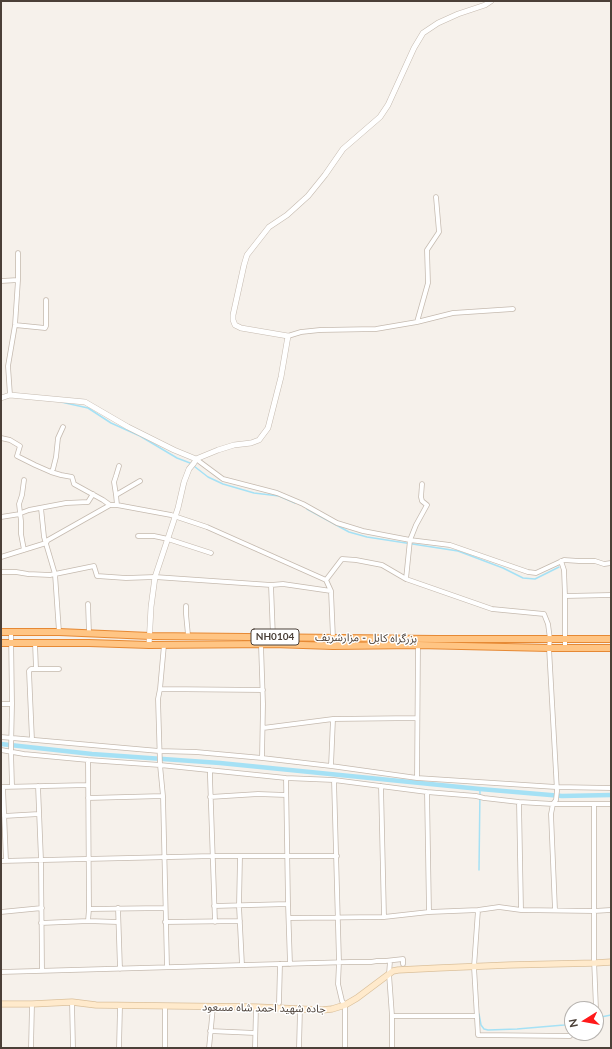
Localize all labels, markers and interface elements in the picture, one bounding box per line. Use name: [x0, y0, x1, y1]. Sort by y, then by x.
road number: NH0104: [251, 629, 299, 645]
street label: بزرگراه کابل - مزارشریف: [315, 631, 417, 645]
street label: جاده شهيد احمد شاه مسعود: [202, 1000, 326, 1016]
north arrow: [564, 1001, 604, 1041]
text: N: [566, 1018, 580, 1029]

